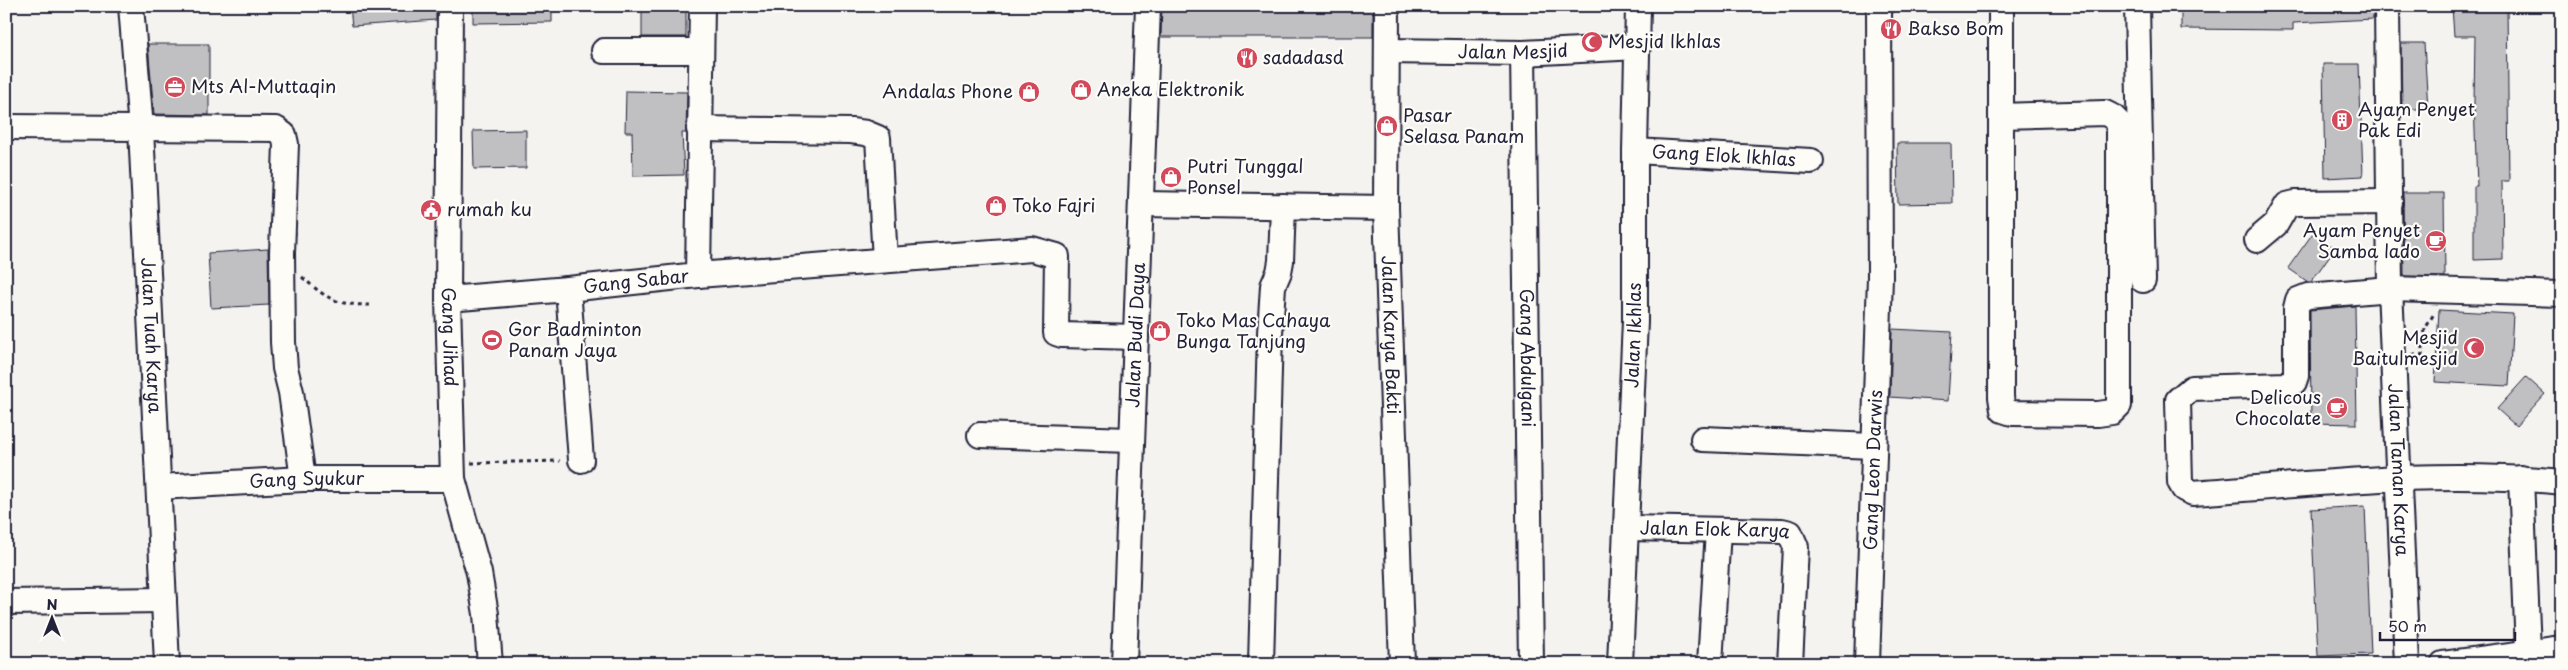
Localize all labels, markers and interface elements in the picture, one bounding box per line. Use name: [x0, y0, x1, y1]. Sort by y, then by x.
place label: Bakso Bom: [1907, 14, 2004, 41]
restaurant icon: Bakso Bom: [1879, 17, 1903, 41]
place label: Mesjid Ikhlas: [1608, 27, 1721, 54]
mosque icon: Mesjid Ikhlas: [1580, 30, 1604, 54]
street label: Jalan Mesjid: [1458, 36, 1569, 65]
place label: sadadasd: [1263, 43, 1344, 70]
restaurant icon: sadadasd: [1235, 46, 1259, 70]
place label: Mts Al-Muttaqin: [191, 72, 336, 99]
office icon: Mts Al-Muttaqin: [163, 75, 187, 99]
place label: Aneka Elektronik: [1097, 75, 1244, 102]
place label: Andalas Phone: [882, 77, 1013, 104]
shop icon: Aneka Elektronik: [1069, 78, 1093, 102]
shop icon: Andalas Phone: [1017, 80, 1041, 104]
place label: Ayam Penyet Pak Edi: [2358, 95, 2475, 143]
place label: Pasar Selasa Panam: [1403, 101, 1524, 149]
building icon: Ayam Penyet Pak Edi: [2330, 108, 2354, 132]
shop icon: Pasar Selasa Panam: [1375, 114, 1399, 138]
street label: Gang Elok Ikhlas: [1651, 137, 1797, 172]
place label: Putri Tunggal Ponsel: [1187, 152, 1303, 200]
shop icon: Putri Tunggal Ponsel: [1159, 165, 1183, 189]
place label: Toko Fajri: [1012, 191, 1095, 218]
shop icon: Toko Fajri: [984, 194, 1008, 218]
place label: rumah ku: [447, 195, 532, 222]
public building icon: rumah ku: [419, 198, 443, 222]
place label: Ayam Penyet Samba lado: [2303, 216, 2420, 264]
cafe icon: Ayam Penyet Samba lado: [2424, 229, 2448, 253]
street label: Jalan Karya Bakti: [1376, 255, 1408, 415]
street label: Jalan Tuah Karya: [135, 257, 170, 414]
street label: Gang Sabar: [582, 261, 691, 299]
street label: Jalan Budi Daya: [1118, 261, 1151, 408]
street label: Jalan Ikhlas: [1617, 283, 1647, 388]
street label: Gang Jihad: [436, 287, 465, 387]
street label: Gang Abdulgani: [1514, 288, 1543, 427]
place label: Toko Mas Cahaya Bunga Tanjung: [1176, 306, 1331, 354]
place label: Gor Badminton Panam Jaya: [508, 315, 642, 363]
shop icon: Toko Mas Cahaya Bunga Tanjung: [1148, 319, 1172, 343]
place label: Mesjid Baitulmesjid: [2352, 323, 2458, 371]
sports icon: Gor Badminton Panam Jaya: [480, 328, 504, 352]
mosque icon: Mesjid Baitulmesjid: [2462, 336, 2486, 360]
place label: Delicous Chocolate: [2235, 383, 2321, 431]
street label: Jalan Taman Karya: [2382, 383, 2417, 557]
street label: Gang Leon Darwis: [1856, 389, 1888, 551]
cafe icon: Delicous Chocolate: [2325, 396, 2349, 420]
street label: Gang Syukur: [249, 464, 365, 494]
street label: Jalan Elok Karya: [1640, 513, 1794, 545]
north arrow: [28, 592, 78, 642]
text: N: [46, 594, 58, 615]
scale bar: [2380, 610, 2516, 642]
text: 50 m: [2388, 614, 2427, 637]

